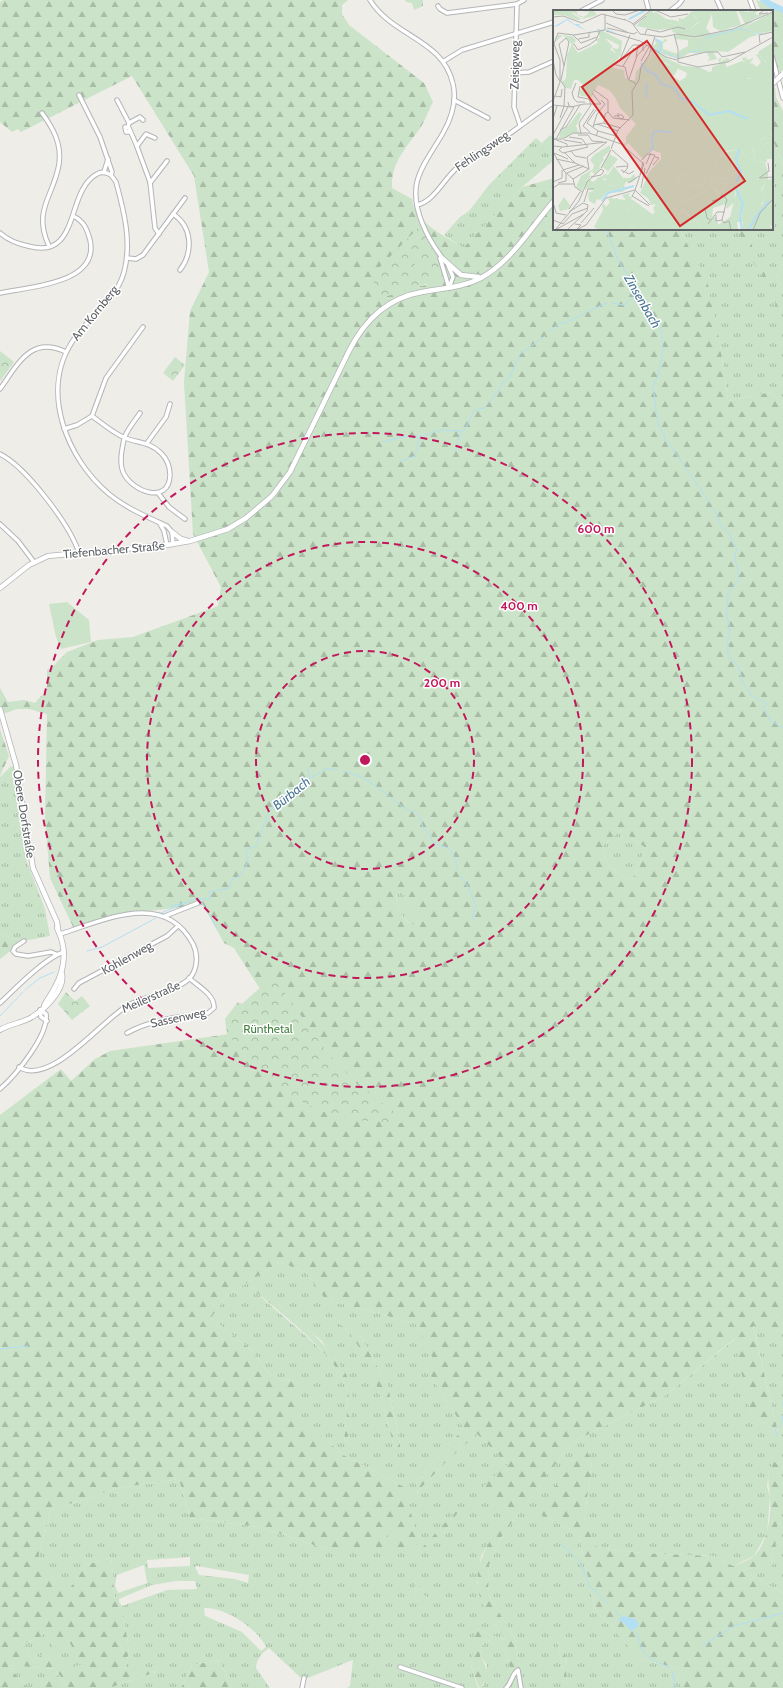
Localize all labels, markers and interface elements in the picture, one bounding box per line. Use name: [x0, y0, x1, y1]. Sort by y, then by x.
inset map: [553, 10, 773, 230]
street label: Zeisigweg: [507, 39, 522, 90]
street label: Fehlingsweg: [452, 126, 513, 174]
water label: Zinsenbach: [621, 270, 665, 331]
street label: Am Kornberg: [68, 281, 122, 343]
text: 600 m: [578, 521, 614, 536]
street label: Tiefenbacher Straße: [62, 538, 165, 561]
text: 400 m: [500, 598, 538, 613]
text: 200 m: [424, 675, 460, 690]
centre of rings: [358, 753, 372, 767]
street label: Obere Dorfstraße: [10, 769, 39, 859]
water label: Bürbach: [269, 773, 313, 813]
street label: Kohlenweg: [99, 937, 156, 978]
street label: Meilerstraße: [119, 977, 182, 1016]
street label: Sassenweg: [149, 1004, 208, 1031]
park label: Rünthetal: [243, 1021, 293, 1036]

